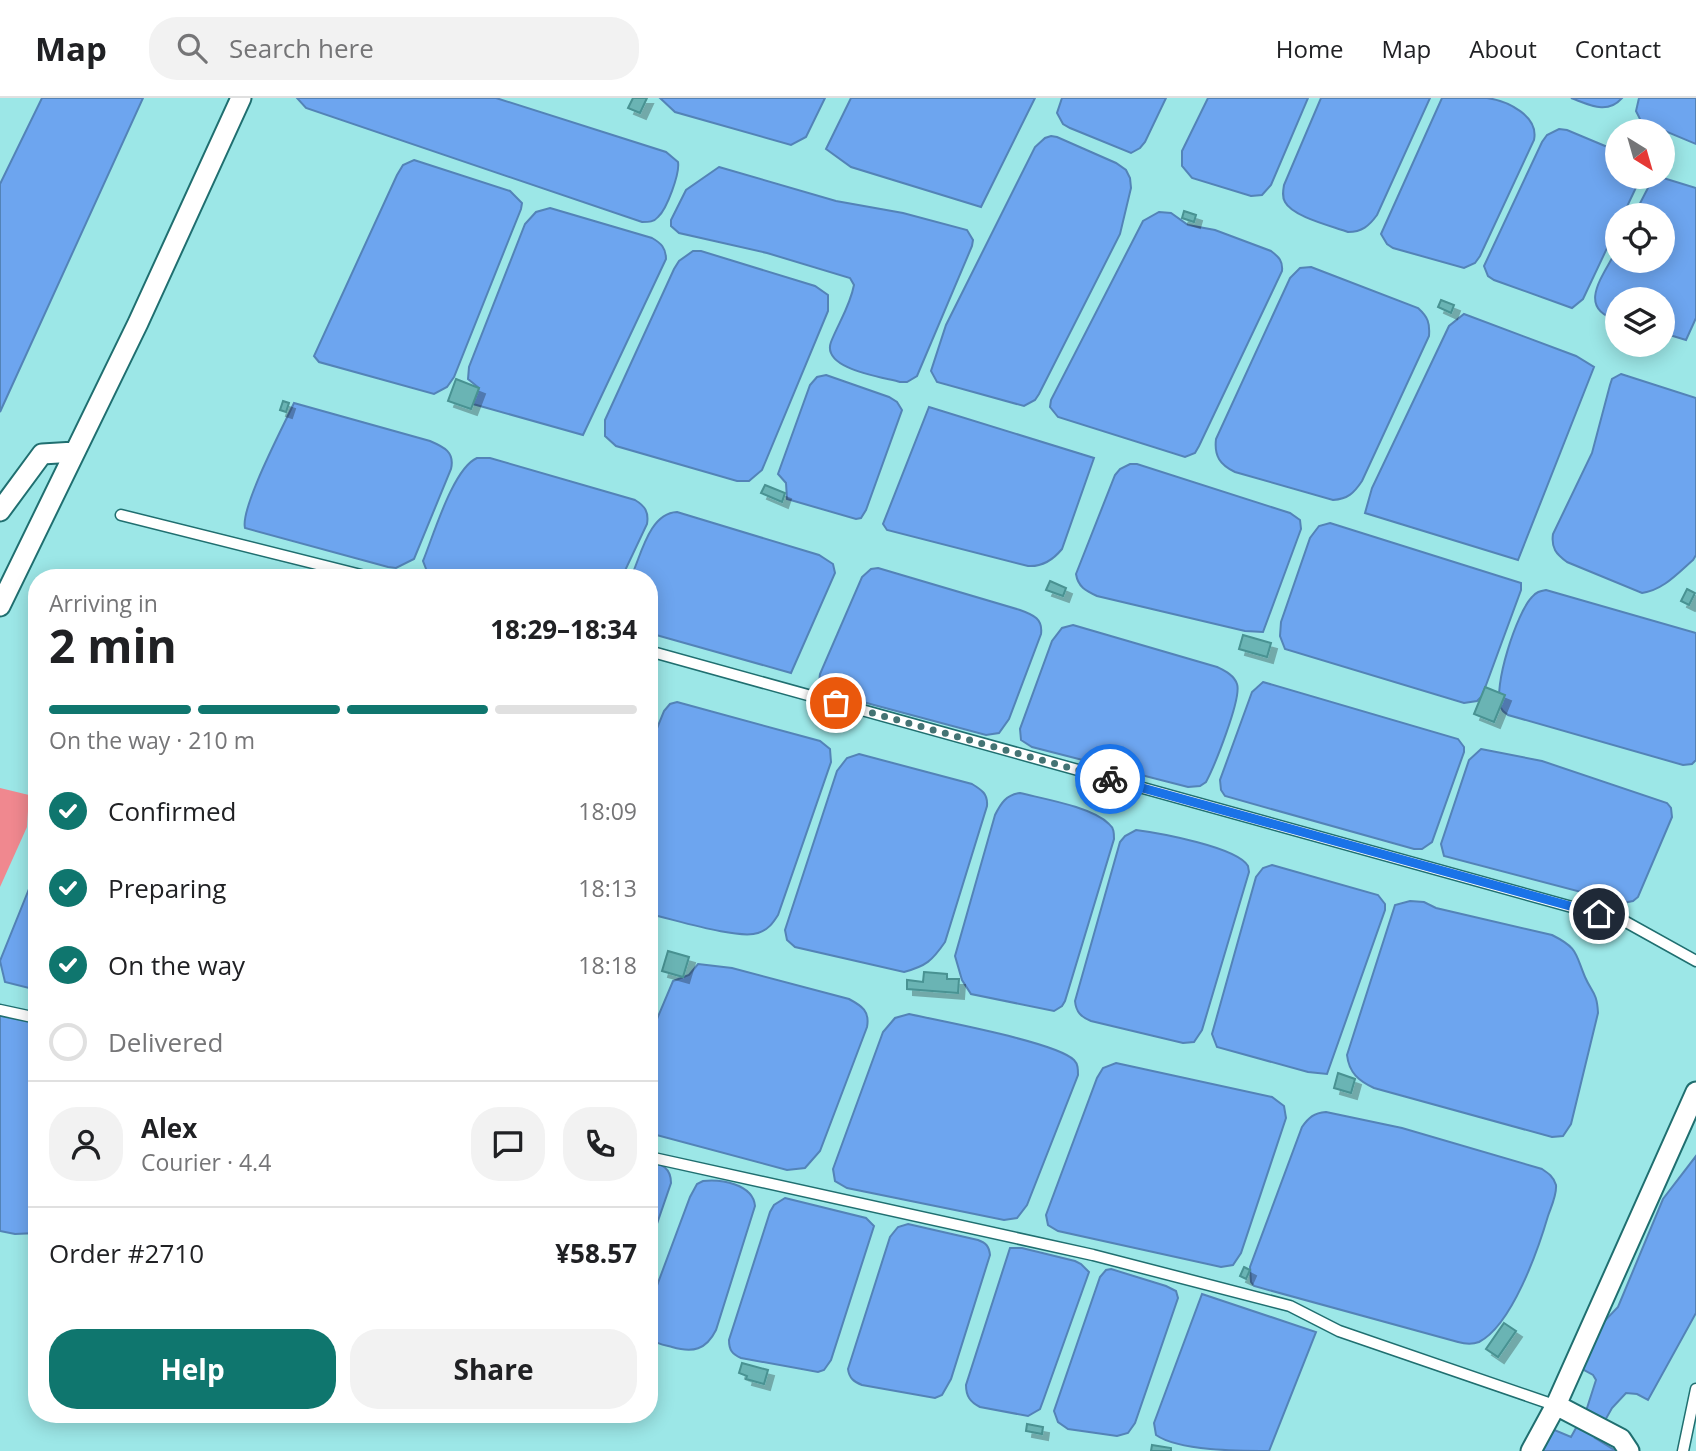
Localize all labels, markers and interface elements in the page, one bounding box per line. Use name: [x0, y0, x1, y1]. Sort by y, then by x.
search box: [149, 17, 639, 80]
text: Map: [35, 26, 107, 71]
icon: search: [173, 29, 211, 67]
text: Search here: [229, 30, 374, 66]
text: Home: [1276, 32, 1344, 65]
text: Map: [1382, 32, 1431, 65]
text: About: [1469, 32, 1537, 65]
text: Contact: [1575, 32, 1661, 65]
north arrow: [1605, 119, 1675, 189]
map controls: [1605, 119, 1675, 357]
button: locate: [1605, 203, 1675, 273]
button: layers: [1605, 287, 1675, 357]
text: Arriving in: [49, 587, 158, 619]
text: 18:29–18:34: [490, 611, 637, 647]
text: 2 min: [49, 614, 177, 676]
pin: [806, 673, 866, 733]
icon: bag: [817, 684, 855, 722]
text: On the way · 210 m: [49, 724, 255, 756]
courier: [1075, 744, 1145, 814]
icon: bike: [1091, 760, 1129, 798]
icon: check: [49, 792, 87, 830]
text: Confirmed: [108, 793, 236, 829]
text: 18:09: [578, 795, 637, 827]
icon: check: [49, 869, 87, 907]
text: Preparing: [108, 870, 226, 906]
text: 18:13: [578, 872, 637, 904]
pin: [1569, 884, 1629, 944]
icon: home: [1580, 895, 1618, 933]
icon: check: [49, 946, 87, 984]
text: On the way: [108, 947, 245, 983]
text: 18:18: [578, 949, 637, 981]
text: Delivered: [108, 1024, 223, 1060]
button: person: [49, 1107, 123, 1181]
button: chat: [471, 1107, 545, 1181]
button: phone: [563, 1107, 637, 1181]
text: Alex: [141, 1110, 197, 1146]
text: Courier · 4.4: [141, 1146, 271, 1178]
text: Order #2710: [49, 1235, 204, 1271]
text: ¥58.57: [555, 1235, 637, 1271]
button: Help: [49, 1329, 336, 1409]
button: Share: [350, 1329, 637, 1409]

